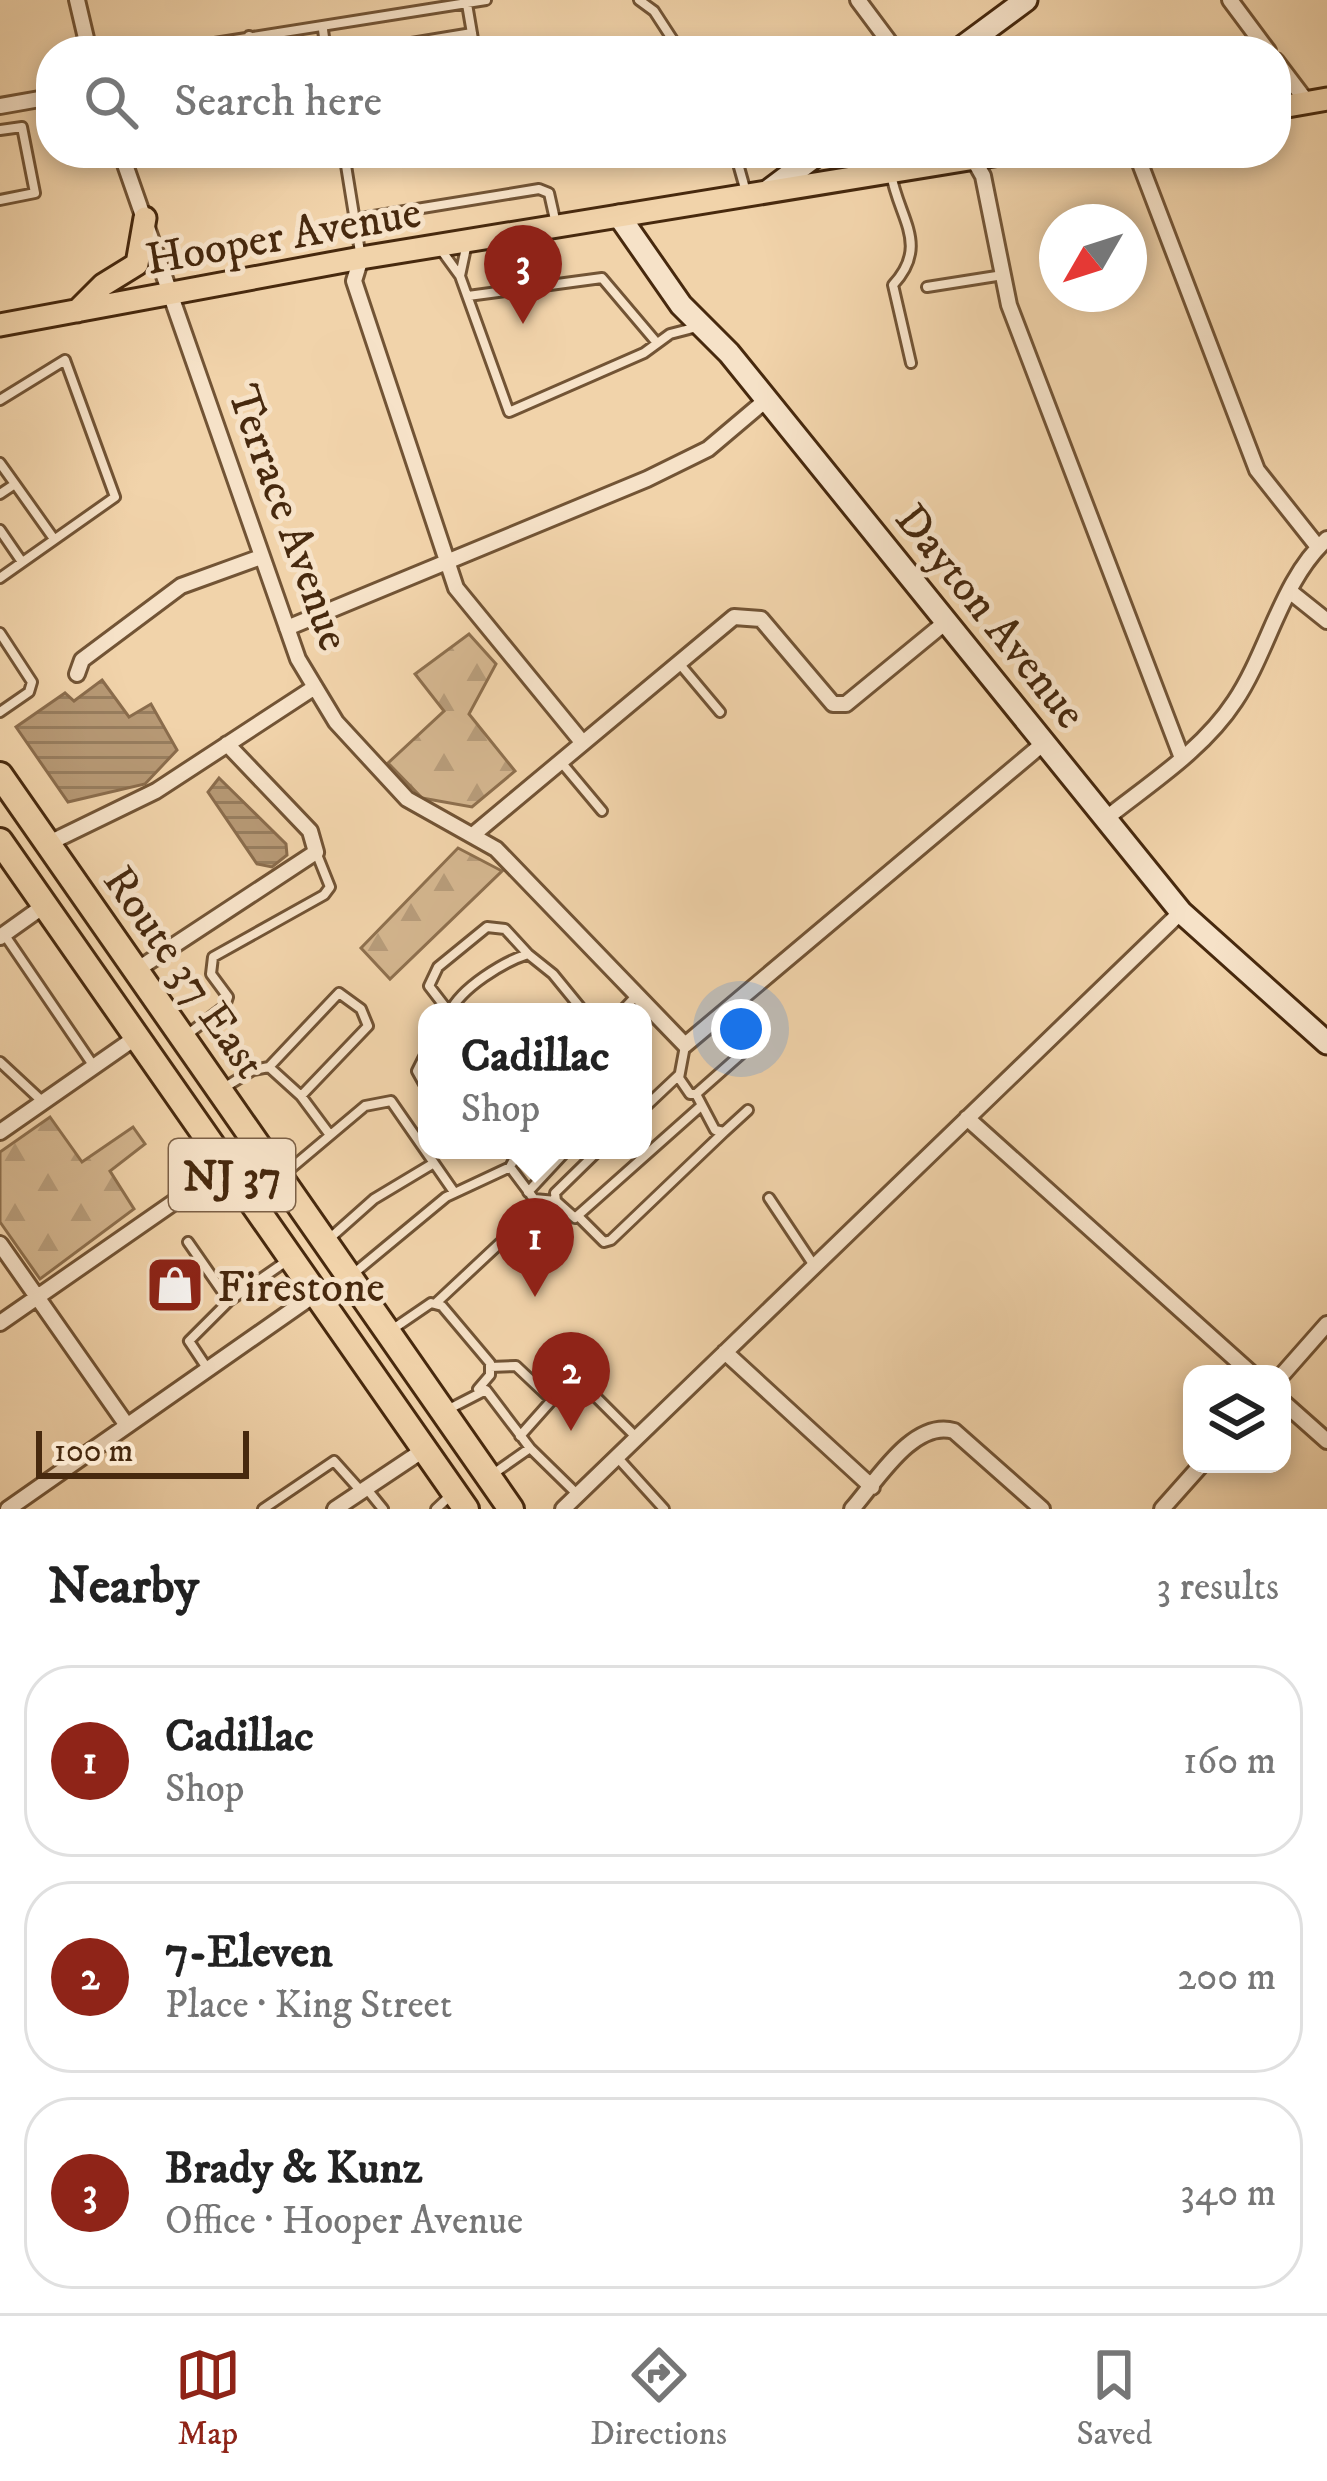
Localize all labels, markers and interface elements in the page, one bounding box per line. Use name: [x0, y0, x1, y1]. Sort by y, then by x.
search box: [36, 36, 1291, 168]
icon: search: [78, 69, 144, 135]
text: Search here: [174, 74, 382, 130]
street label: Hooper Avenue: [142, 185, 425, 289]
north arrow: [1039, 204, 1147, 312]
pin: 3: [484, 225, 562, 324]
street label: Terrace Avenue: [213, 378, 361, 658]
street label: Dayton Avenue: [882, 493, 1097, 741]
street label: Route 37 East: [90, 856, 277, 1090]
your location: [711, 999, 771, 1059]
popup: [418, 1003, 652, 1159]
text: Cadillac: [461, 1029, 609, 1085]
text: Shop: [461, 1085, 540, 1134]
road number: NJ 37: [169, 1139, 295, 1211]
pin: 1: [496, 1198, 574, 1297]
shop icon: Firestone: [144, 1254, 206, 1316]
place label: Firestone: [217, 1260, 385, 1316]
pin: 2: [532, 1332, 610, 1431]
map controls: [1183, 1365, 1291, 1473]
button: layers: [1183, 1365, 1291, 1473]
scale bar: [36, 1425, 249, 1478]
text: 100 m: [54, 1431, 133, 1472]
text: Nearby: [48, 1555, 199, 1619]
text: 3 results: [1156, 1563, 1279, 1612]
text: Cadillac: [165, 1709, 314, 1765]
text: 1: [83, 1737, 97, 1786]
text: 160 m: [1183, 1737, 1276, 1786]
text: Shop: [165, 1765, 244, 1814]
text: 7-Eleven: [165, 1925, 333, 1981]
text: 2: [80, 1953, 100, 2002]
text: 200 m: [1177, 1953, 1276, 2002]
text: Place · King Street: [165, 1981, 452, 2030]
text: Brady & Kunz: [165, 2141, 422, 2197]
text: 3: [83, 2169, 97, 2218]
text: 340 m: [1180, 2169, 1276, 2218]
text: Office · Hooper Avenue: [165, 2197, 523, 2246]
tab: Map: [175, 2342, 241, 2455]
tab: Directions: [590, 2342, 727, 2455]
tab: Saved: [1076, 2342, 1152, 2455]

